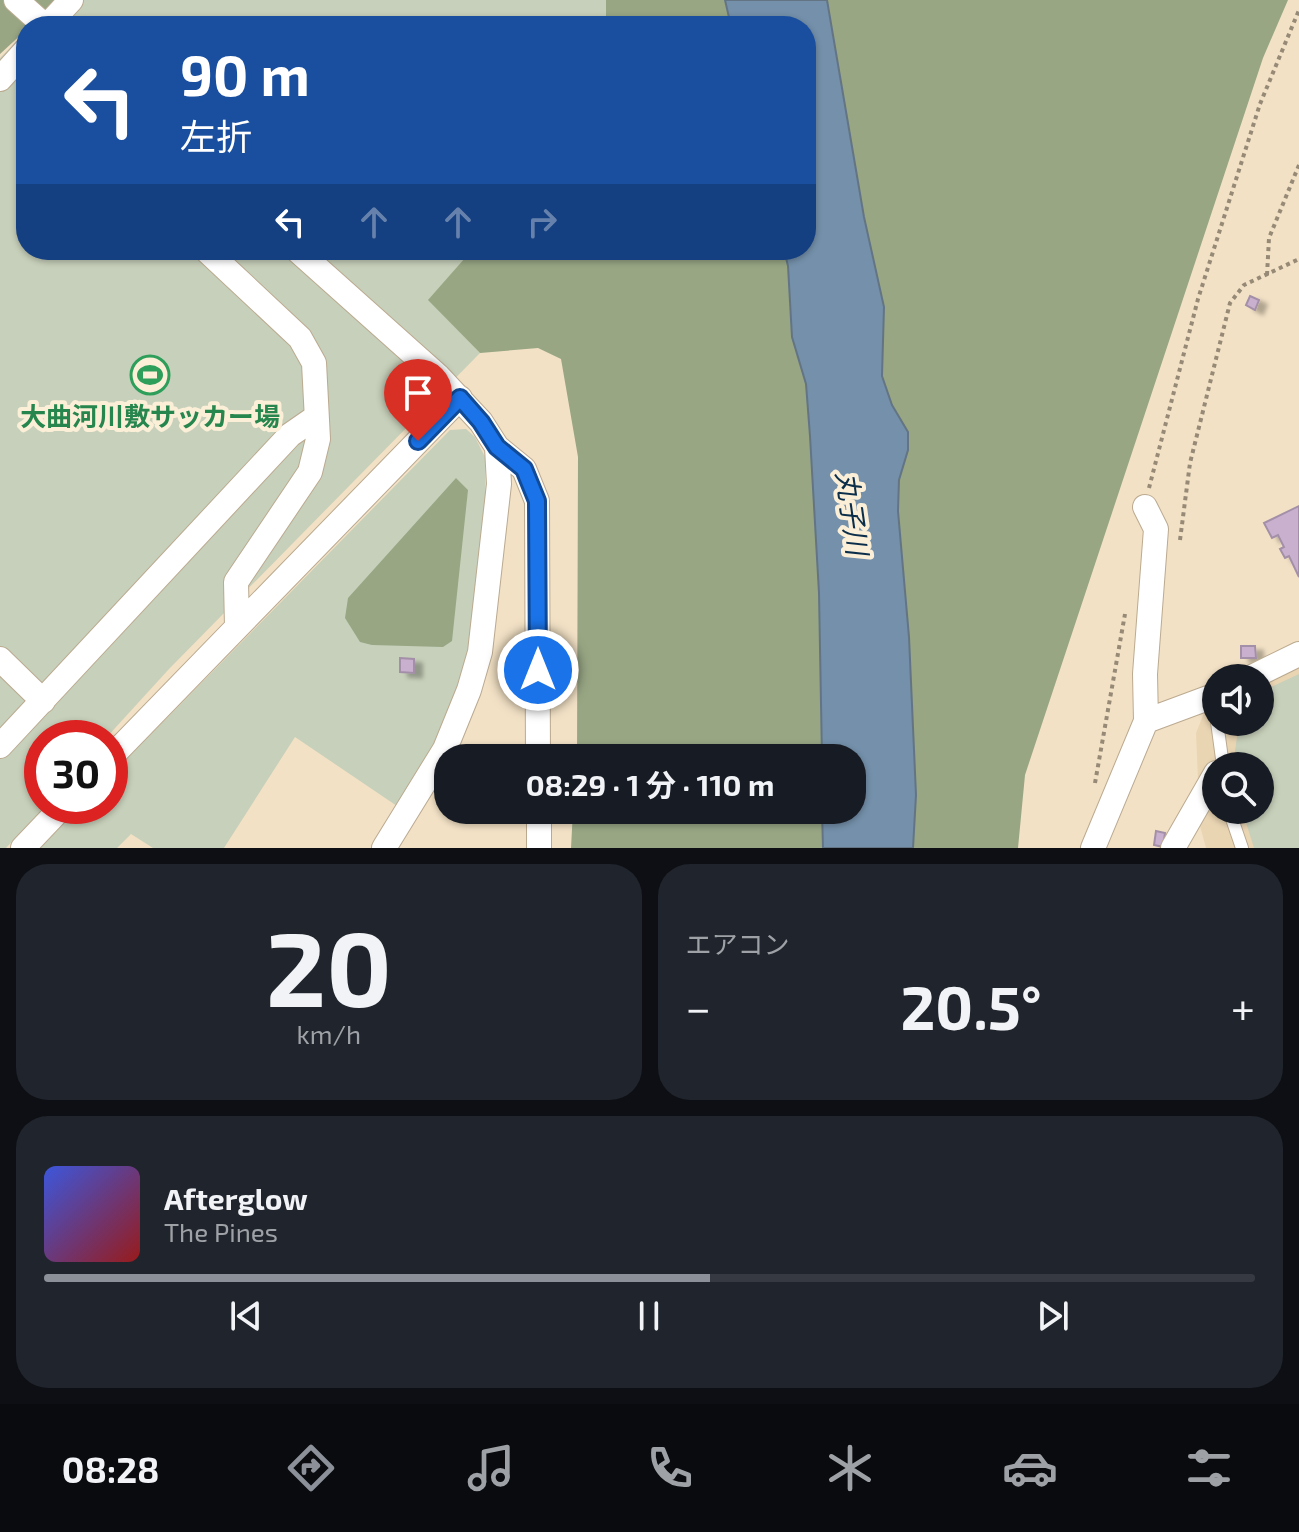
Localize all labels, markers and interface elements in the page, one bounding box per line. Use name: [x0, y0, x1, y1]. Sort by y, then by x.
text: 90 m: [180, 40, 310, 107]
icon: left: [48, 48, 152, 152]
text: 左折: [180, 114, 252, 157]
icon: left: [268, 200, 312, 244]
icon: ahead: [352, 200, 396, 244]
icon: ahead: [436, 200, 480, 244]
icon: right: [520, 200, 564, 244]
sports icon: 大曲河川敷サッカー場: [129, 354, 171, 396]
pin: [384, 359, 452, 441]
icon: arrive: [396, 371, 440, 415]
place label: 大曲河川敷サッカー場: [20, 400, 280, 431]
water label: 丸子川: [830, 469, 876, 560]
position arrow: [496, 628, 580, 712]
map controls: [1202, 664, 1274, 824]
button: sound: [1202, 664, 1274, 736]
speed limit sign: 30: [24, 720, 128, 824]
button: search: [1202, 752, 1274, 824]
text: 08:29 · 1 分 · 110 m: [526, 766, 774, 802]
text: 20: [266, 903, 392, 1028]
text: エアコン: [686, 928, 790, 959]
text: 20.5°: [900, 970, 1042, 1042]
text: −: [686, 980, 711, 1033]
text: +: [1231, 980, 1255, 1033]
text: km/h: [296, 1018, 361, 1049]
text: Afterglow: [164, 1180, 308, 1216]
text: The Pines: [164, 1216, 278, 1247]
icon: previous: [224, 1294, 268, 1338]
icon: pause: [627, 1294, 671, 1338]
icon: next: [1031, 1294, 1075, 1338]
icon: directions: [283, 1440, 339, 1496]
icon: music: [463, 1440, 519, 1496]
icon: phone: [642, 1440, 698, 1496]
icon: climate: [822, 1440, 878, 1496]
icon: car: [1002, 1440, 1058, 1496]
icon: filters: [1181, 1440, 1237, 1496]
text: 08:28: [62, 1447, 160, 1490]

